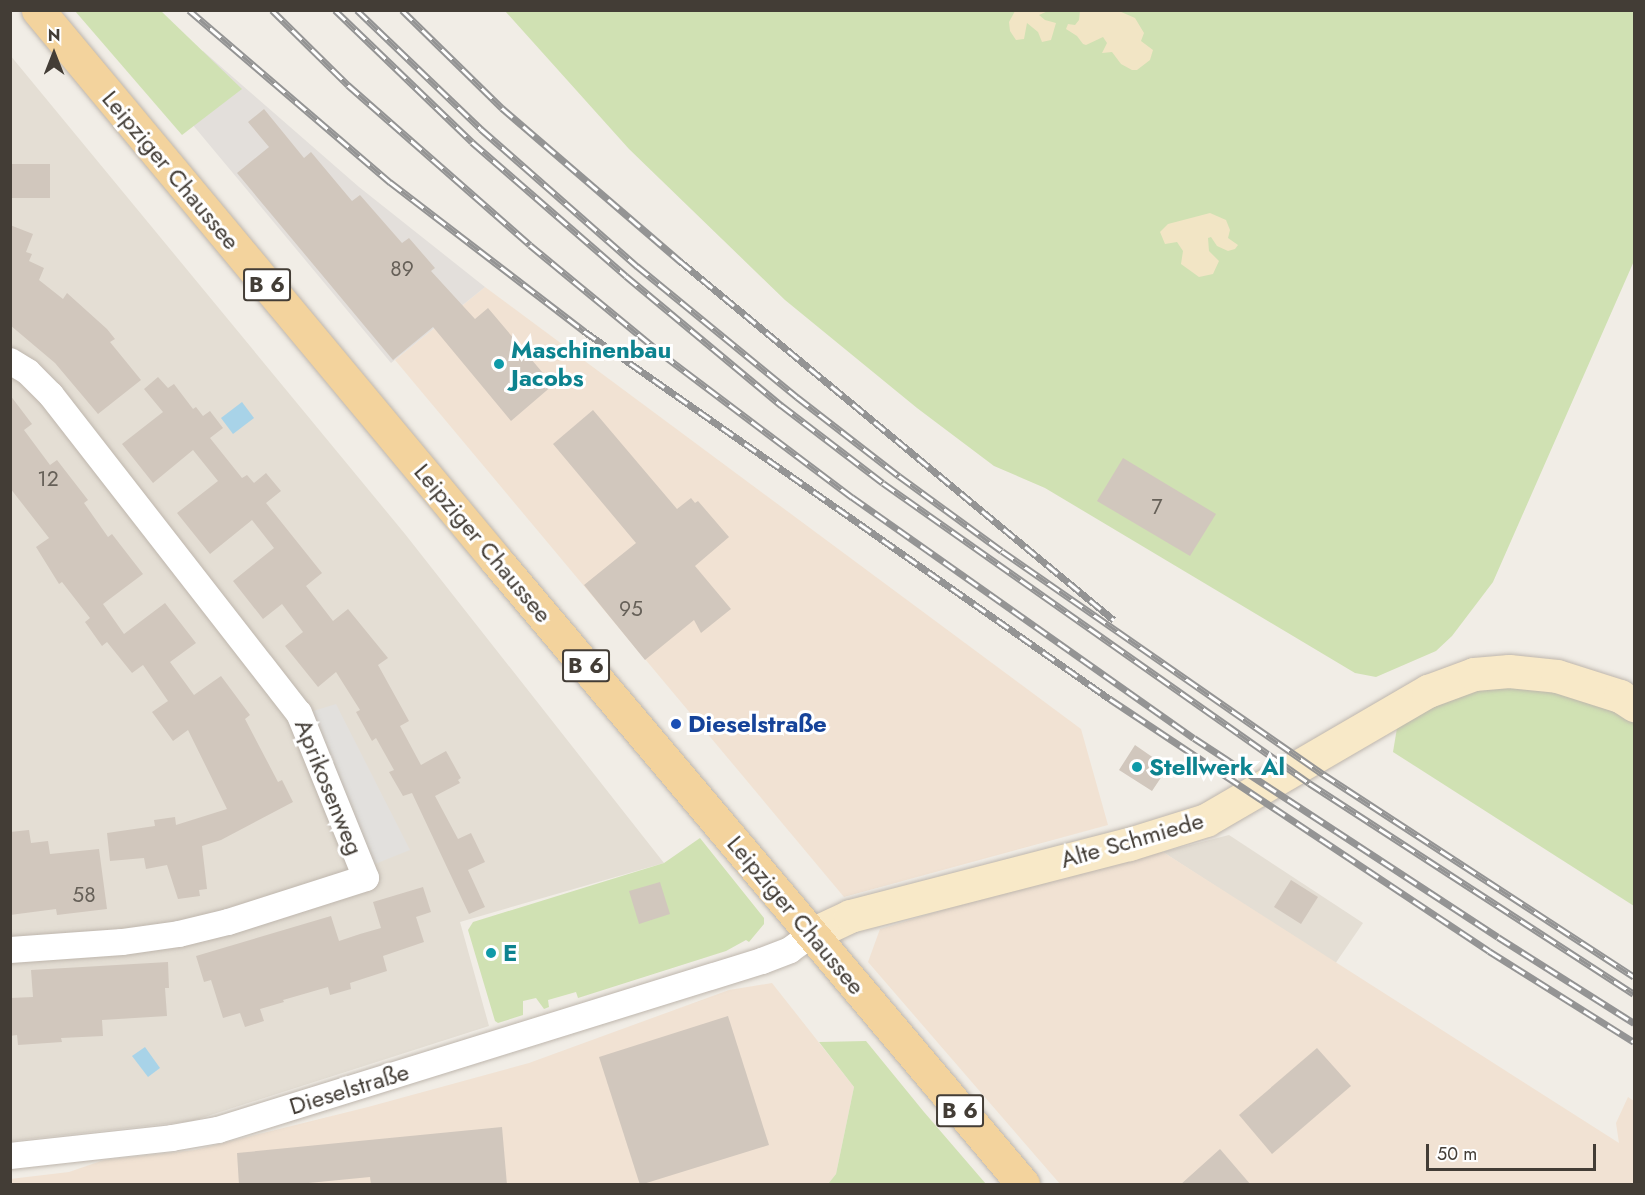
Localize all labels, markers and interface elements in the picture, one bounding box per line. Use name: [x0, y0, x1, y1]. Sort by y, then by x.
north arrow: [24, 24, 84, 84]
text: N: [48, 24, 60, 47]
street label: Leipziger Chaussee: [96, 85, 246, 255]
house number: 89: [390, 256, 414, 282]
road number: B 6: [243, 266, 291, 304]
place label: Maschinenbau Jacobs: [511, 336, 671, 392]
marker: Maschinenbau Jacobs: [492, 357, 506, 371]
street label: Leipziger Chaussee: [408, 458, 558, 628]
house number: 12: [37, 466, 59, 492]
house number: 7: [1151, 494, 1163, 520]
house number: 95: [619, 596, 643, 622]
road number: B 6: [562, 647, 610, 685]
place label: Dieselstraße: [688, 710, 827, 738]
street label: Aprikosenweg: [289, 715, 369, 859]
marker: Dieselstraße: [669, 717, 683, 731]
place label: Stellwerk Al: [1149, 753, 1285, 781]
marker: Stellwerk Al: [1130, 760, 1144, 774]
street label: Alte Schmiede: [1057, 806, 1207, 874]
street label: Leipziger Chaussee: [721, 830, 871, 1000]
house number: 58: [72, 882, 96, 908]
place label: E: [503, 939, 517, 967]
marker: E: [484, 946, 498, 960]
street label: Dieselstraße: [286, 1057, 412, 1121]
road number: B 6: [936, 1092, 984, 1130]
scale bar: [1429, 1132, 1598, 1170]
text: 50 m: [1437, 1141, 1477, 1167]

